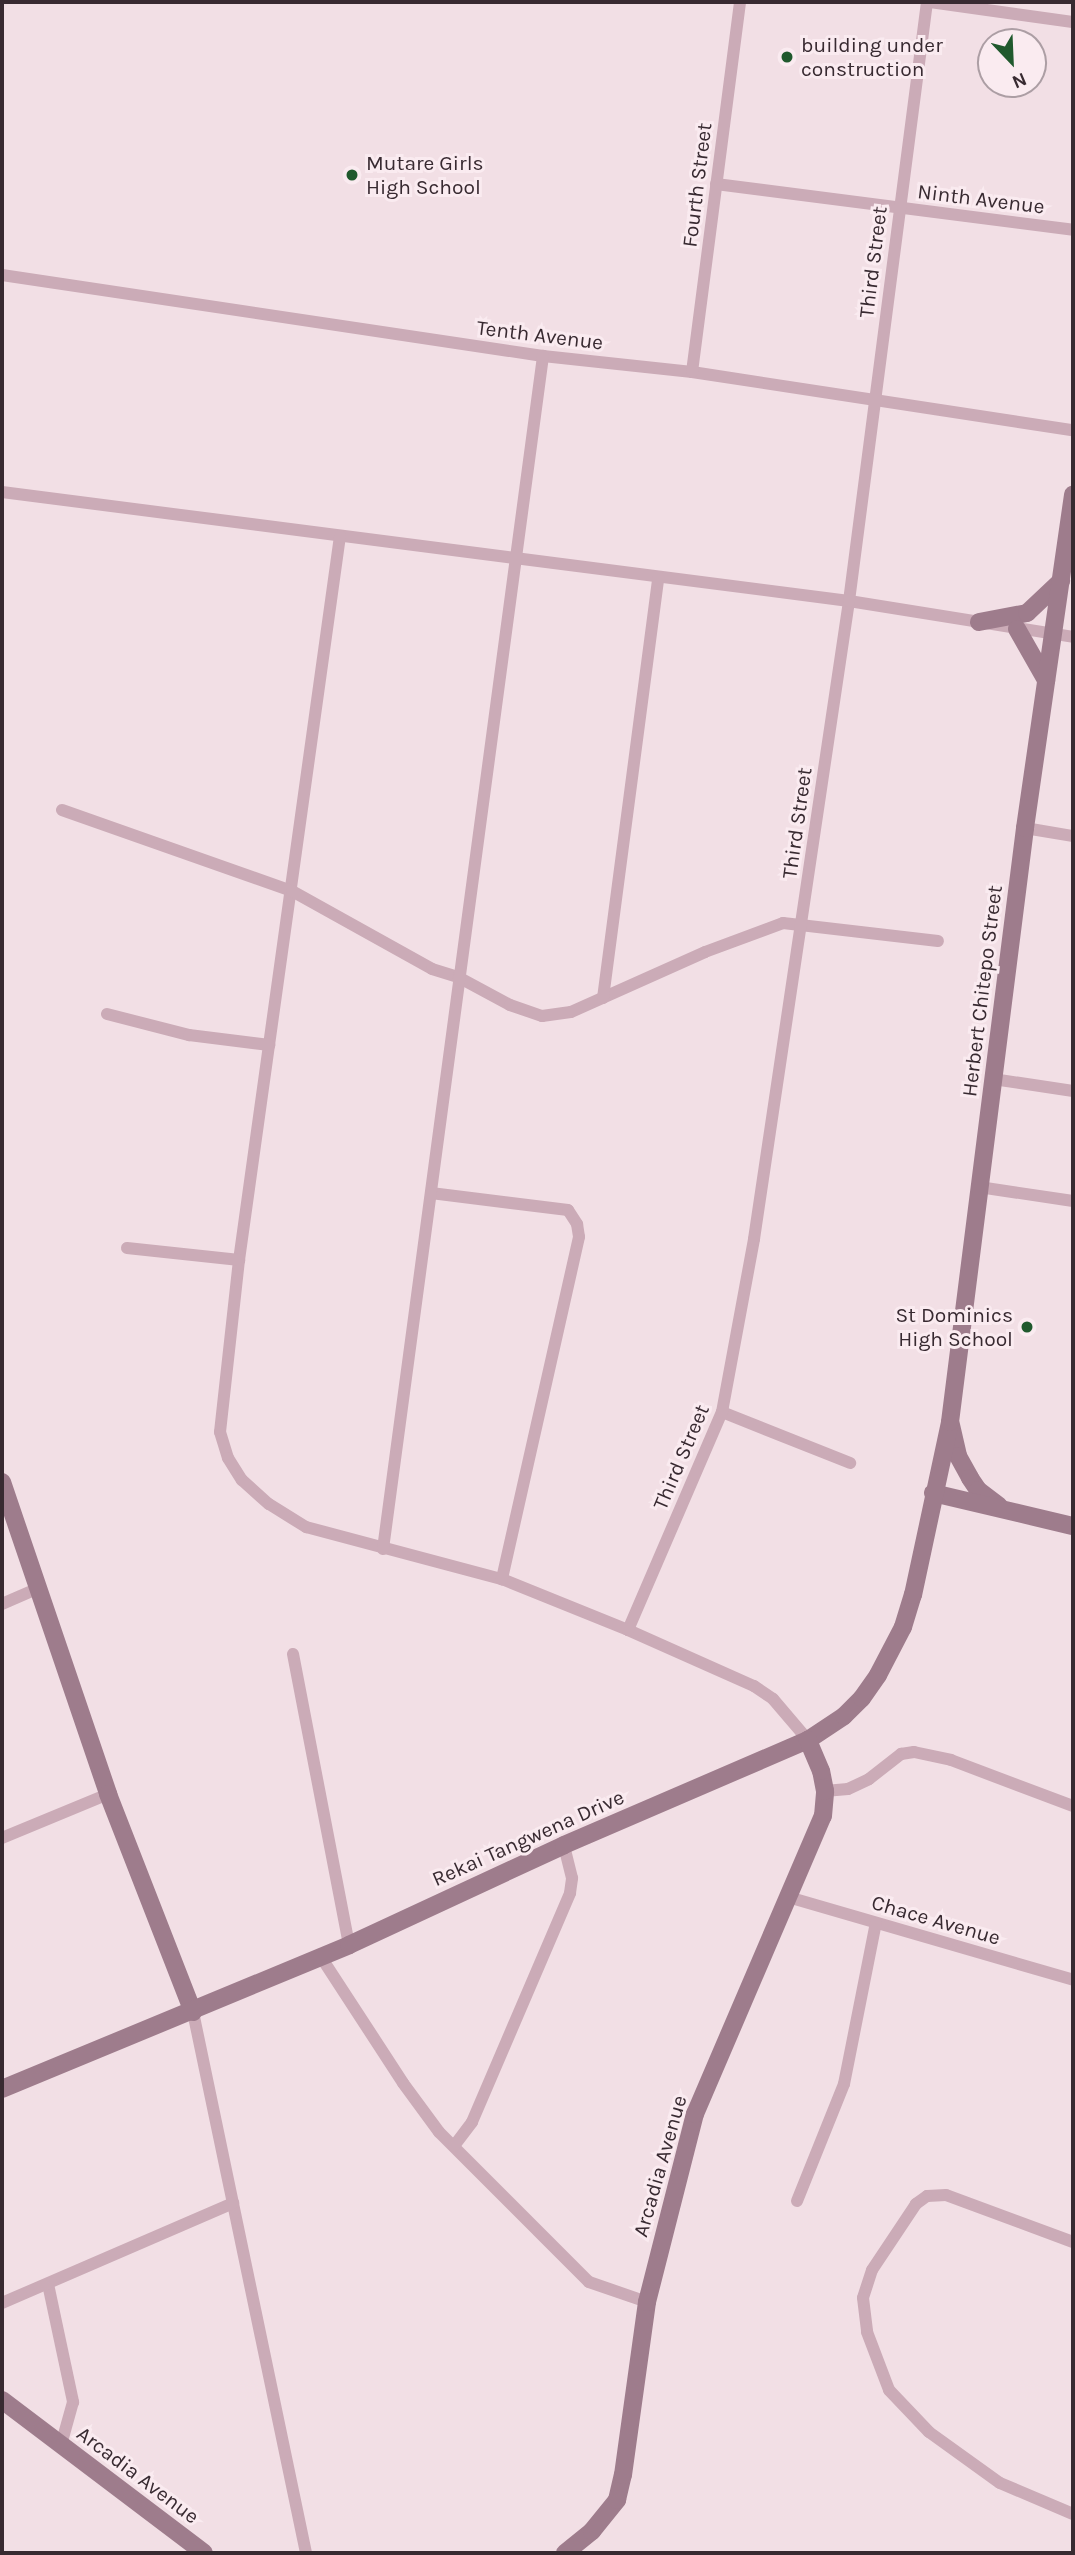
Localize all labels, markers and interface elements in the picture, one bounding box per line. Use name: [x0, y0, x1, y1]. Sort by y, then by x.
north arrow: [977, 28, 1047, 98]
place label: building under construction: [801, 32, 943, 82]
marker: building under construction: [779, 49, 795, 65]
text: N: [1009, 68, 1030, 93]
street label: Fourth Street: [677, 121, 717, 249]
place label: Mutare Girls High School: [366, 150, 484, 200]
marker: Mutare Girls High School: [344, 167, 360, 183]
street label: Ninth Avenue: [916, 179, 1046, 219]
street label: Third Street: [854, 205, 892, 319]
street label: Tenth Avenue: [475, 315, 605, 355]
street label: Third Street: [777, 766, 817, 880]
street label: Herbert Chitepo Street: [957, 884, 1007, 1098]
place label: St Dominics High School: [895, 1302, 1013, 1352]
marker: St Dominics High School: [1019, 1319, 1035, 1335]
street label: Third Street: [647, 1400, 715, 1514]
street label: Rekai Tangwena Drive: [428, 1784, 628, 1892]
street label: Chace Avenue: [869, 1890, 1003, 1950]
street label: Arcadia Avenue: [628, 2092, 692, 2240]
street label: Arcadia Avenue: [72, 2421, 204, 2529]

